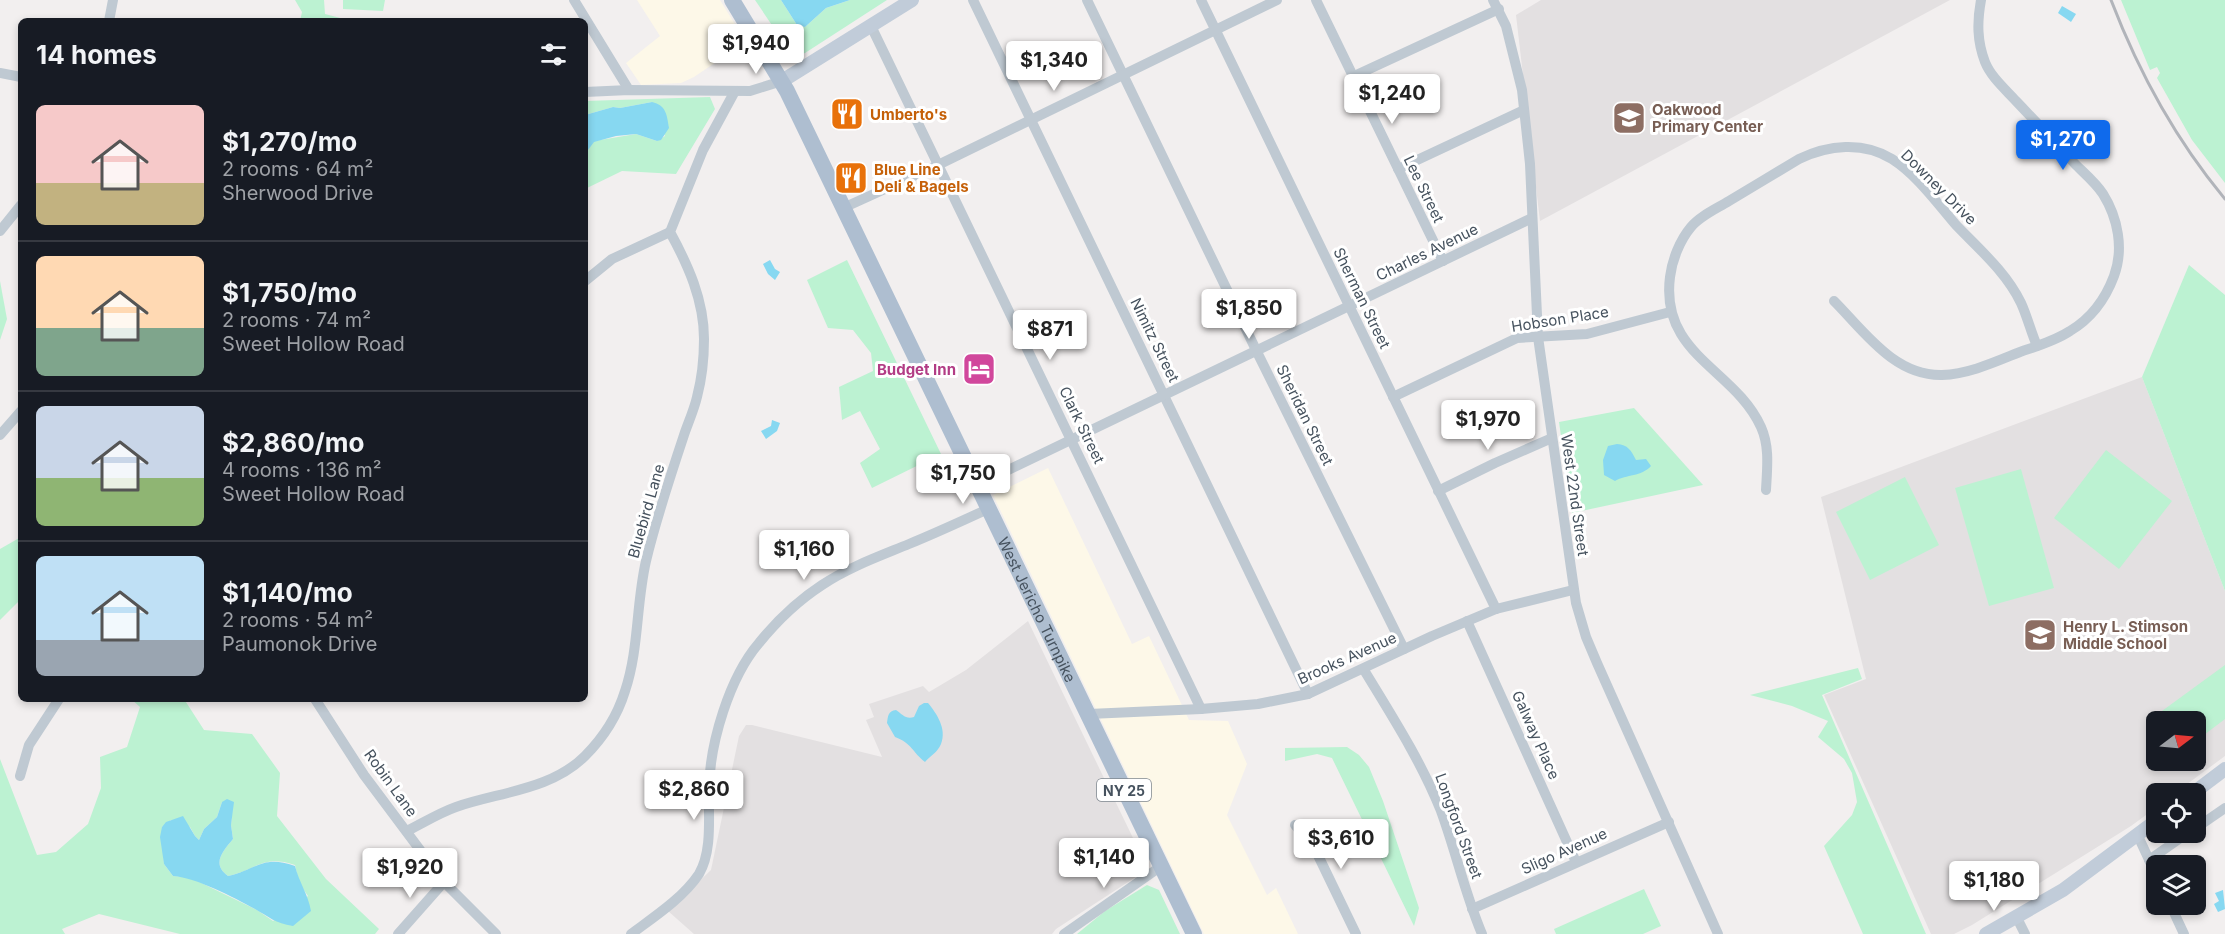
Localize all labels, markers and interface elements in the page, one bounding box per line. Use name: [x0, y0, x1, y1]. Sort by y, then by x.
pin: $1,940: [707, 24, 805, 75]
text: $1,940: [722, 31, 790, 55]
icon: filters: [537, 38, 570, 71]
text: 14 homes: [36, 39, 157, 70]
pin: $1,340: [1005, 41, 1103, 92]
text: $1,340: [1020, 48, 1088, 72]
pin: $1,240: [1343, 74, 1441, 125]
text: $1,240: [1358, 81, 1426, 105]
restaurant icon: Umberto's: [829, 96, 865, 132]
school or university icon: Oakwood Primary Center: [1611, 100, 1647, 136]
place label: Oakwood Primary Center: [1652, 100, 1763, 136]
place label: Umberto's: [870, 105, 947, 124]
pin: $1,270: [2014, 120, 2112, 171]
text: $1,270/mo: [222, 126, 357, 157]
text: $1,270: [2030, 127, 2096, 151]
icon: home: [84, 129, 156, 201]
street label: Downey Drive: [1897, 145, 1981, 229]
street label: Lee Street: [1400, 152, 1448, 226]
text: 2 rooms · 64 m²: [222, 157, 373, 181]
restaurant icon: Blue Line Deli & Bagels: [833, 160, 869, 196]
place label: Blue Line Deli & Bagels: [874, 160, 969, 196]
text: Sherwood Drive: [222, 181, 374, 205]
street label: Charles Avenue: [1373, 219, 1481, 285]
street label: Sherman Street: [1329, 244, 1395, 352]
text: $1,750/mo: [222, 277, 357, 308]
icon: home: [84, 280, 156, 352]
pin: $1,850: [1200, 289, 1298, 340]
street label: Nimitz Street: [1126, 295, 1184, 385]
text: $1,850: [1215, 296, 1283, 320]
street label: Hobson Place: [1510, 302, 1610, 336]
text: 2 rooms · 74 m²: [222, 308, 371, 332]
pin: $871: [1014, 310, 1086, 361]
text: $871: [1027, 317, 1073, 341]
text: Sweet Hollow Road: [222, 332, 405, 356]
hotel icon: Budget Inn: [961, 351, 997, 387]
place label: Budget Inn: [877, 360, 956, 379]
street label: Sheridan Street: [1272, 362, 1338, 469]
street label: Clark Street: [1055, 383, 1109, 467]
pin: $1,970: [1439, 400, 1537, 451]
text: $1,970: [1455, 407, 1521, 431]
text: $2,860/mo: [222, 427, 364, 458]
icon: home: [84, 430, 156, 502]
street label: West 22nd Street: [1557, 433, 1593, 557]
pin: $1,750: [914, 454, 1012, 505]
text: 4 rooms · 136 m²: [222, 458, 382, 482]
text: $1,750: [930, 461, 996, 485]
street label: Bluebird Lane: [623, 462, 669, 560]
text: Sweet Hollow Road: [222, 482, 405, 506]
pin: $1,160: [755, 530, 853, 581]
street label: West Jericho Turnpike: [994, 534, 1080, 685]
text: $1,160: [773, 537, 835, 561]
text: $1,140/mo: [222, 577, 353, 608]
icon: home: [84, 580, 156, 652]
text: 2 rooms · 54 m²: [222, 608, 373, 632]
school or university icon: Henry L. Stimson Middle School: [2022, 617, 2058, 653]
place label: Henry L. Stimson Middle School: [2063, 617, 2188, 653]
street label: Brooks Avenue: [1295, 628, 1399, 688]
text: Paumonok Drive: [222, 632, 377, 656]
street label: Galway Place: [1508, 688, 1564, 782]
north arrow: [2146, 711, 2206, 771]
map controls: [2146, 711, 2206, 915]
street label: Robin Lane: [360, 746, 422, 820]
pin: $2,860: [645, 770, 743, 821]
street label: Longford Street: [1431, 771, 1487, 881]
text: $2,860: [658, 777, 730, 801]
road number: NY 25: [1097, 779, 1151, 801]
button: locate: [2146, 783, 2206, 843]
pin: $3,610: [1292, 819, 1390, 870]
street label: Sligo Avenue: [1518, 824, 1610, 878]
text: $3,610: [1308, 826, 1374, 850]
pin: $1,140: [1055, 838, 1153, 889]
text: $1,140: [1073, 845, 1135, 869]
pin: $1,920: [361, 848, 459, 899]
text: $1,920: [376, 855, 444, 879]
button: layers: [2146, 855, 2206, 915]
pin: $1,180: [1945, 861, 2043, 912]
text: $1,180: [1963, 868, 2025, 892]

